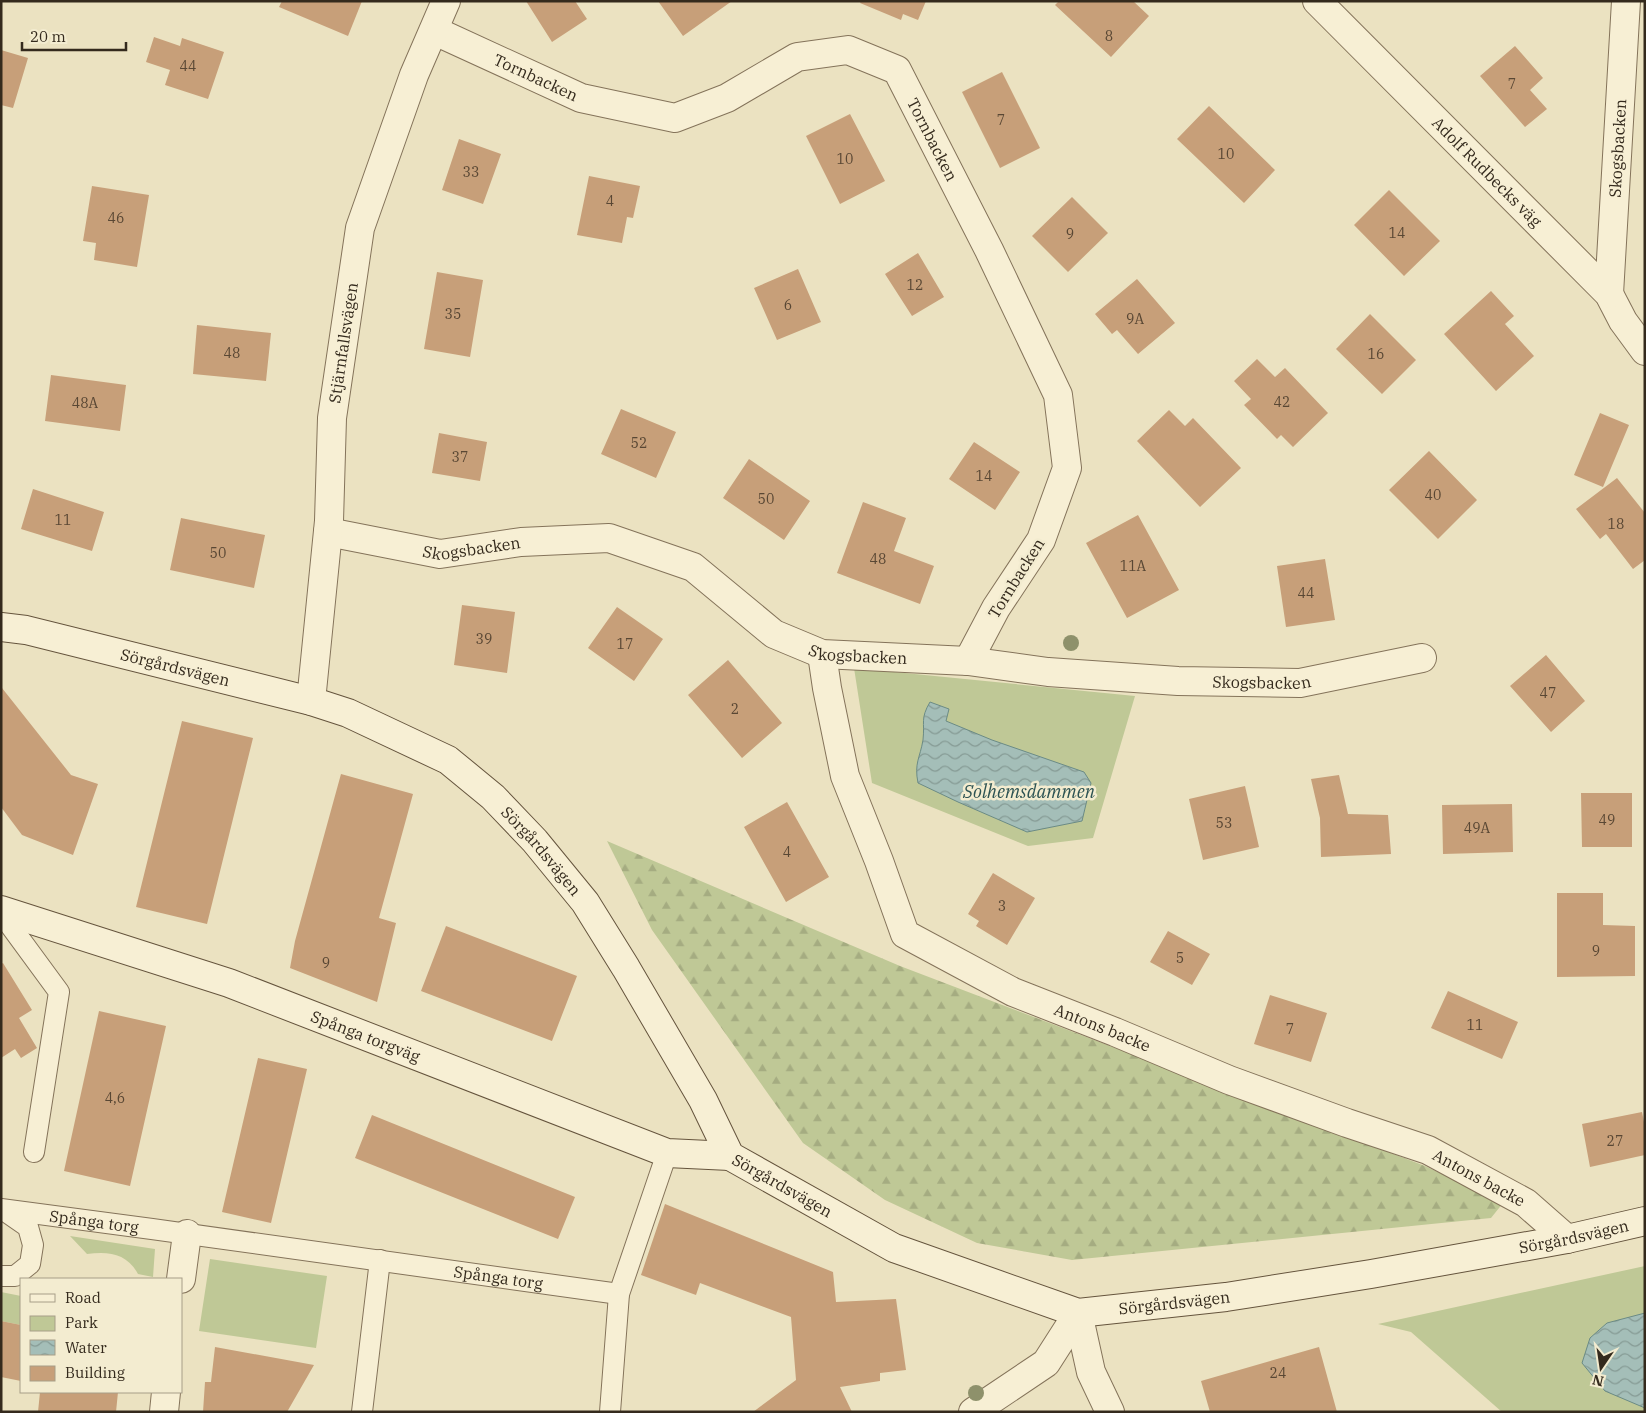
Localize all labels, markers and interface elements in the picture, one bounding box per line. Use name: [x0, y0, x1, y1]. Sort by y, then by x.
scale bar: [22, 20, 126, 52]
text: 20 m: [30, 27, 66, 46]
house number: 8: [1105, 27, 1113, 45]
street label: Tornbacken: [490, 49, 581, 105]
house number: 44: [180, 57, 196, 75]
house number: 7: [1508, 75, 1516, 93]
street label: Tornbacken: [903, 95, 962, 184]
street label: Skogsbacken: [1605, 98, 1630, 198]
house number: 7: [997, 111, 1005, 129]
street label: Adolf Rudbecks väg: [1428, 113, 1546, 231]
house number: 10: [1218, 145, 1234, 163]
house number: 10: [837, 150, 853, 168]
house number: 33: [463, 163, 479, 181]
house number: 4: [606, 192, 614, 210]
house number: 46: [108, 209, 124, 227]
house number: 14: [1389, 224, 1405, 242]
house number: 9: [1066, 225, 1074, 243]
house number: 12: [907, 276, 923, 294]
street label: Stjärnfallsvägen: [324, 281, 362, 405]
house number: 6: [784, 296, 792, 314]
house number: 35: [445, 305, 461, 323]
house number: 9A: [1126, 310, 1144, 328]
house number: 48: [224, 344, 240, 362]
house number: 16: [1368, 345, 1384, 363]
house number: 42: [1274, 393, 1290, 411]
house number: 48A: [72, 394, 99, 412]
house number: 52: [631, 434, 647, 452]
house number: 37: [452, 448, 468, 466]
house number: 14: [976, 467, 992, 485]
house number: 40: [1425, 486, 1441, 504]
house number: 50: [758, 490, 774, 508]
house number: 11: [55, 511, 71, 529]
house number: 18: [1608, 515, 1624, 533]
street label: Skogsbacken: [421, 532, 522, 564]
street label: Tornbacken: [983, 534, 1049, 622]
house number: 50: [210, 544, 226, 562]
house number: 48: [870, 550, 886, 568]
house number: 11A: [1120, 557, 1147, 575]
house number: 44: [1298, 584, 1314, 602]
house number: 39: [476, 630, 492, 648]
house number: 17: [617, 635, 633, 653]
street label: Skogsbacken: [806, 640, 908, 668]
street label: Sörgårdsvägen: [119, 644, 232, 690]
street label: Skogsbacken: [1212, 671, 1313, 693]
house number: 47: [1540, 684, 1556, 702]
house number: 2: [731, 700, 739, 718]
water label: Solhemsdammen: [962, 780, 1096, 803]
street label: Sörgårdsvägen: [497, 802, 586, 900]
house number: 49: [1599, 811, 1615, 829]
house number: 53: [1216, 814, 1232, 832]
house number: 49A: [1464, 819, 1491, 837]
house number: 4: [783, 843, 791, 861]
house number: 3: [998, 897, 1006, 915]
house number: 9: [1592, 942, 1600, 960]
house number: 5: [1176, 949, 1184, 967]
house number: 9: [322, 954, 330, 972]
street label: Antons backe: [1051, 999, 1154, 1056]
street label: Spånga torgväg: [308, 1006, 424, 1066]
house number: 11: [1467, 1016, 1483, 1034]
house number: 7: [1286, 1020, 1294, 1038]
house number: 4,6: [105, 1089, 125, 1107]
house number: 27: [1607, 1132, 1623, 1150]
street label: Antons backe: [1429, 1144, 1529, 1211]
street label: Sörgårdsvägen: [729, 1149, 836, 1221]
street label: Spånga torg: [48, 1206, 140, 1237]
street label: Sörgårdsvägen: [1517, 1215, 1631, 1257]
street label: Spånga torg: [452, 1261, 545, 1293]
legend: [20, 1278, 182, 1393]
street label: Sörgårdsvägen: [1118, 1287, 1231, 1319]
text: Road: [65, 1288, 101, 1307]
text: Park: [65, 1313, 98, 1332]
text: Water: [65, 1338, 107, 1357]
north arrow: [1576, 1343, 1626, 1393]
text: Building: [65, 1363, 125, 1382]
house number: 24: [1270, 1364, 1286, 1382]
text: N: [1591, 1371, 1605, 1391]

